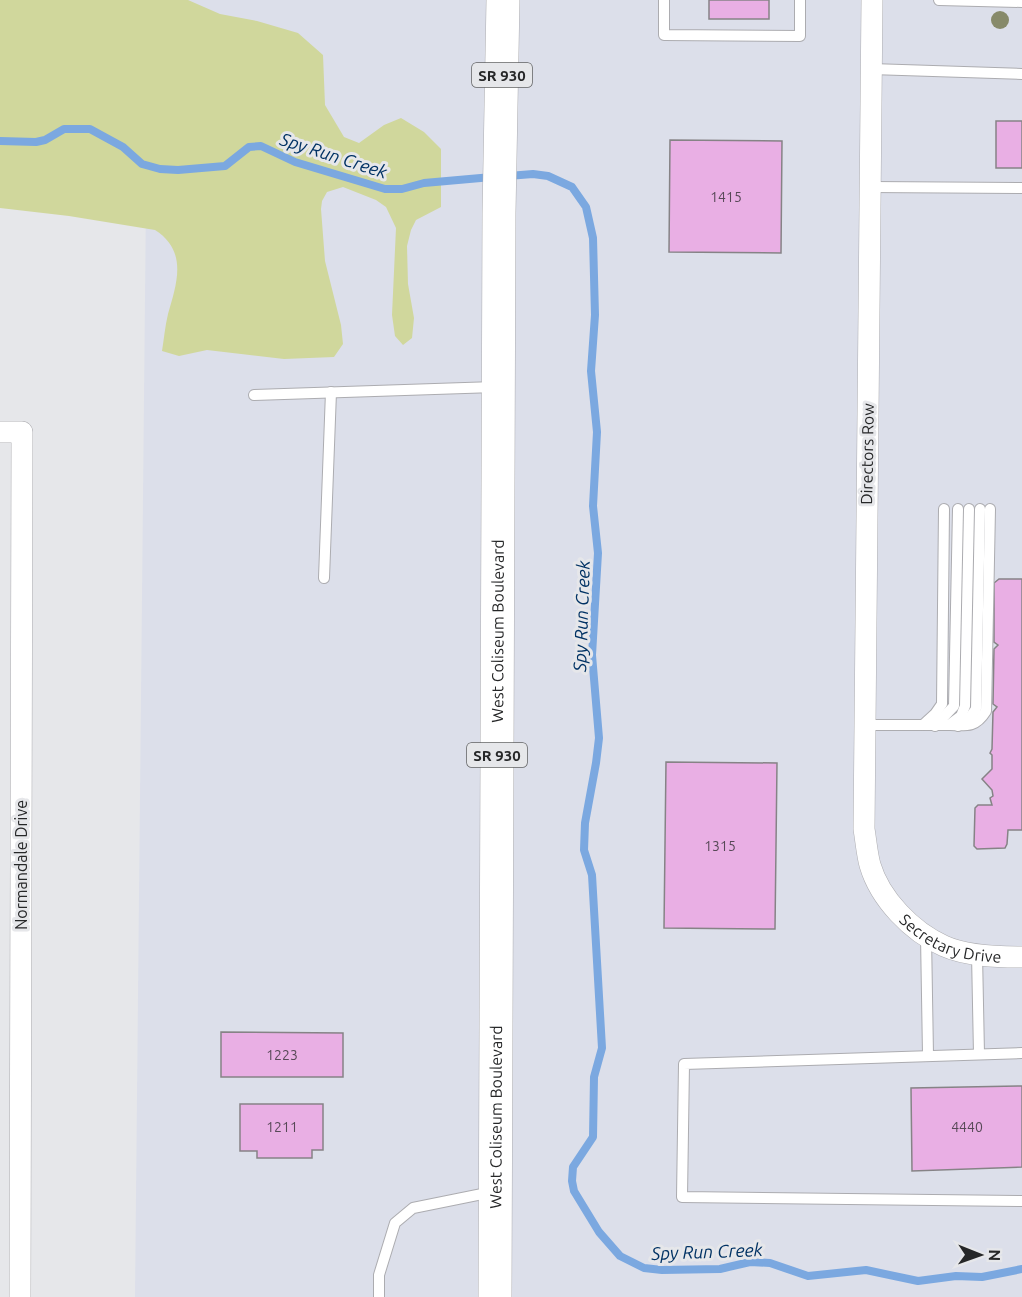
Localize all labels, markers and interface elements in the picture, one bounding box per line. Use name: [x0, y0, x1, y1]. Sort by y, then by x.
road number: SR 930: [472, 63, 532, 87]
water label: Spy Run Creek: [277, 128, 391, 182]
house number: 1415: [710, 189, 742, 205]
street label: Directors Row: [857, 403, 877, 505]
street label: West Coliseum Boulevard: [488, 539, 507, 723]
water label: Spy Run Creek: [569, 559, 593, 673]
road number: SR 930: [467, 743, 527, 767]
street label: Normandale Drive: [12, 800, 30, 930]
house number: 1315: [704, 838, 736, 854]
street label: Secretary Drive: [896, 910, 1002, 966]
street label: West Coliseum Boulevard: [486, 1025, 505, 1209]
house number: 1223: [266, 1047, 298, 1063]
house number: 1211: [266, 1119, 298, 1135]
house number: 4440: [951, 1119, 983, 1135]
north arrow: [950, 1225, 1010, 1285]
water label: Spy Run Creek: [650, 1239, 764, 1263]
text: N: [986, 1249, 1004, 1261]

